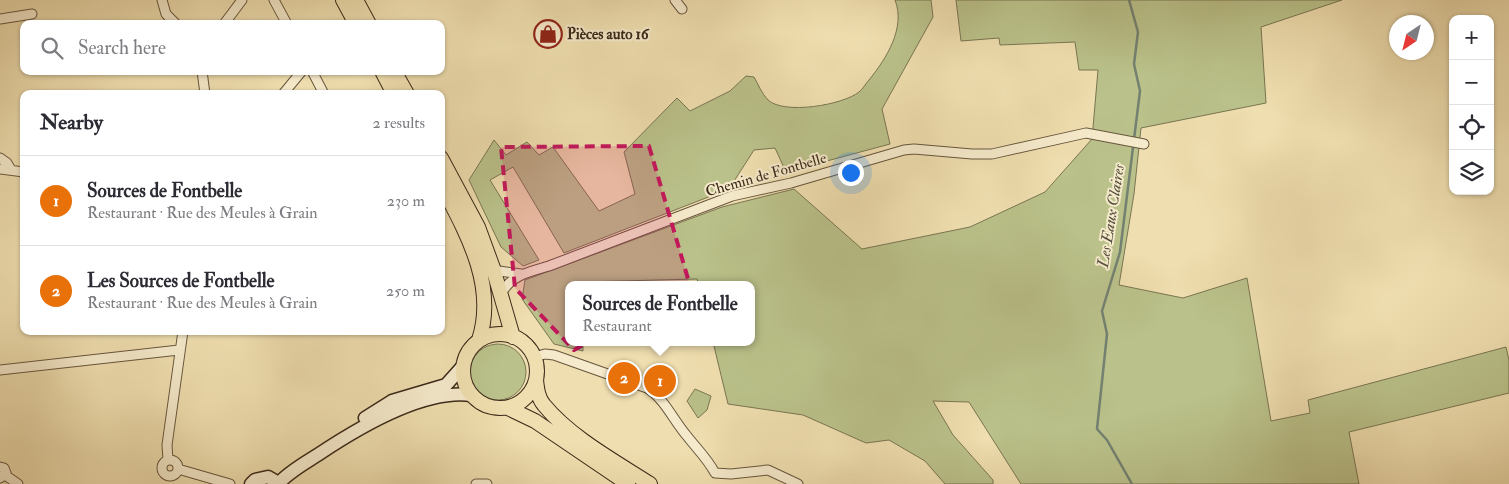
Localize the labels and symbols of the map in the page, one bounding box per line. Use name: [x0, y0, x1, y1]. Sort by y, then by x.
north arrow: [1389, 15, 1434, 60]
shop icon: Pièces auto 16: [533, 19, 563, 49]
place label: Pièces auto 16: [567, 25, 650, 44]
street label: Chemin de Fontbelle: [703, 149, 829, 201]
your location: [838, 160, 864, 186]
water label: Les Eaux Claires: [1093, 162, 1129, 270]
pin: 2: [608, 359, 640, 397]
pin: 1: [644, 362, 676, 400]

